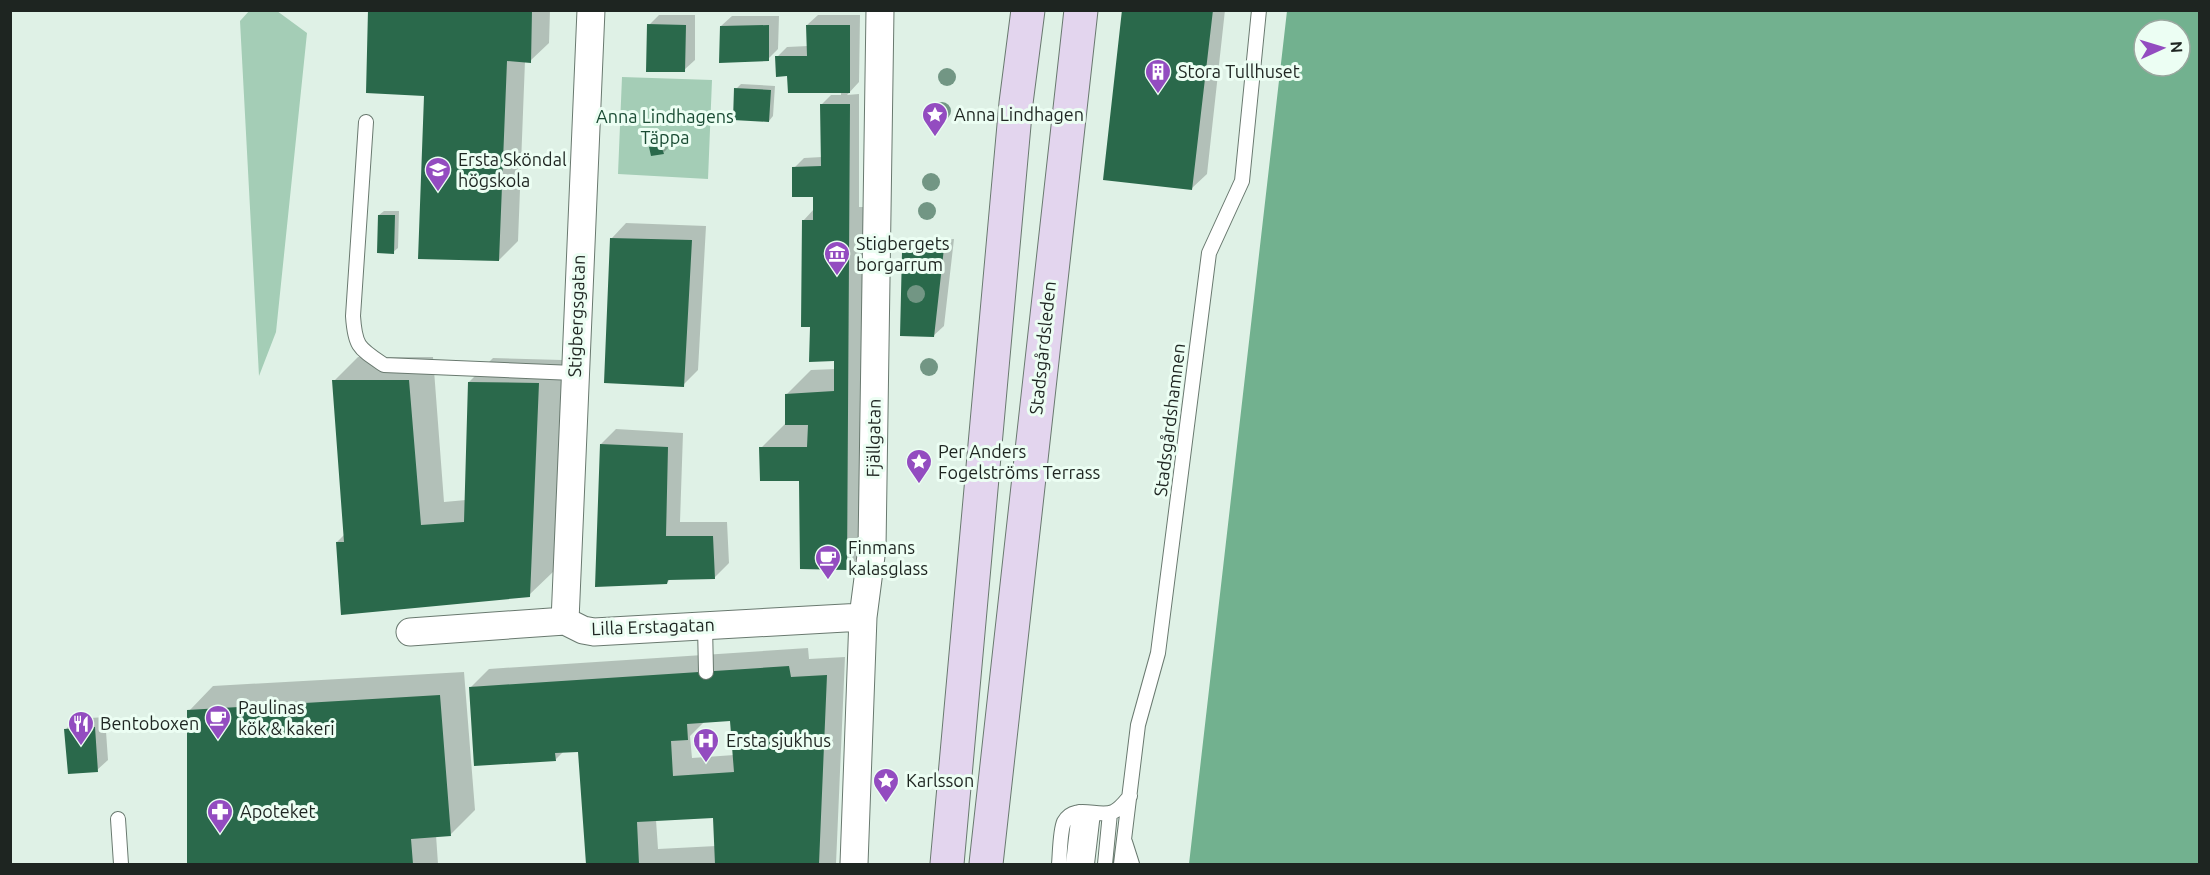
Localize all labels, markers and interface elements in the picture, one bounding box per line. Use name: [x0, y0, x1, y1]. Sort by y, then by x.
north arrow: [2132, 18, 2192, 78]
text: N: [2168, 40, 2186, 54]
building icon: Stora Tullhuset: [1143, 57, 1173, 95]
place label: Stora Tullhuset: [1178, 61, 1300, 81]
place icon: Anna Lindhagen: [920, 100, 950, 138]
place label: Anna Lindhagen: [954, 104, 1084, 124]
park label: Anna Lindhagens Täppa: [596, 106, 734, 147]
place label: Ersta Sköndal högskola: [458, 149, 567, 190]
school or university icon: Ersta Sköndal högskola: [423, 155, 453, 193]
place label: Stigbergets borgarrum: [856, 233, 950, 274]
museum icon: Stigbergets borgarrum: [822, 239, 852, 277]
street label: Stigbergsgatan: [564, 254, 588, 378]
street label: Stadsgårdsleden: [1025, 280, 1059, 416]
street label: Stadsgårdshamnen: [1150, 342, 1188, 498]
street label: Fjällgatan: [862, 398, 884, 478]
place label: Per Anders Fogelströms Terrass: [938, 441, 1100, 482]
place icon: Per Anders Fogelströms Terrass: [904, 447, 934, 485]
place label: Finmans kalasglass: [848, 537, 928, 578]
cafe icon: Finmans kalasglass: [813, 543, 843, 581]
street label: Lilla Erstagatan: [591, 614, 715, 638]
place label: Paulinas kök & kakeri: [238, 697, 335, 738]
cafe icon: Paulinas kök & kakeri: [203, 703, 233, 741]
restaurant icon: Bentoboxen: [66, 709, 96, 747]
place label: Bentoboxen: [100, 713, 199, 733]
hospital icon: Ersta sjukhus: [691, 726, 721, 764]
place label: Ersta sjukhus: [726, 730, 831, 750]
place icon: Karlsson: [871, 766, 901, 804]
place label: Karlsson: [906, 770, 974, 790]
pharmacy icon: Apoteket: [205, 797, 235, 835]
place label: Apoteket: [240, 801, 316, 821]

